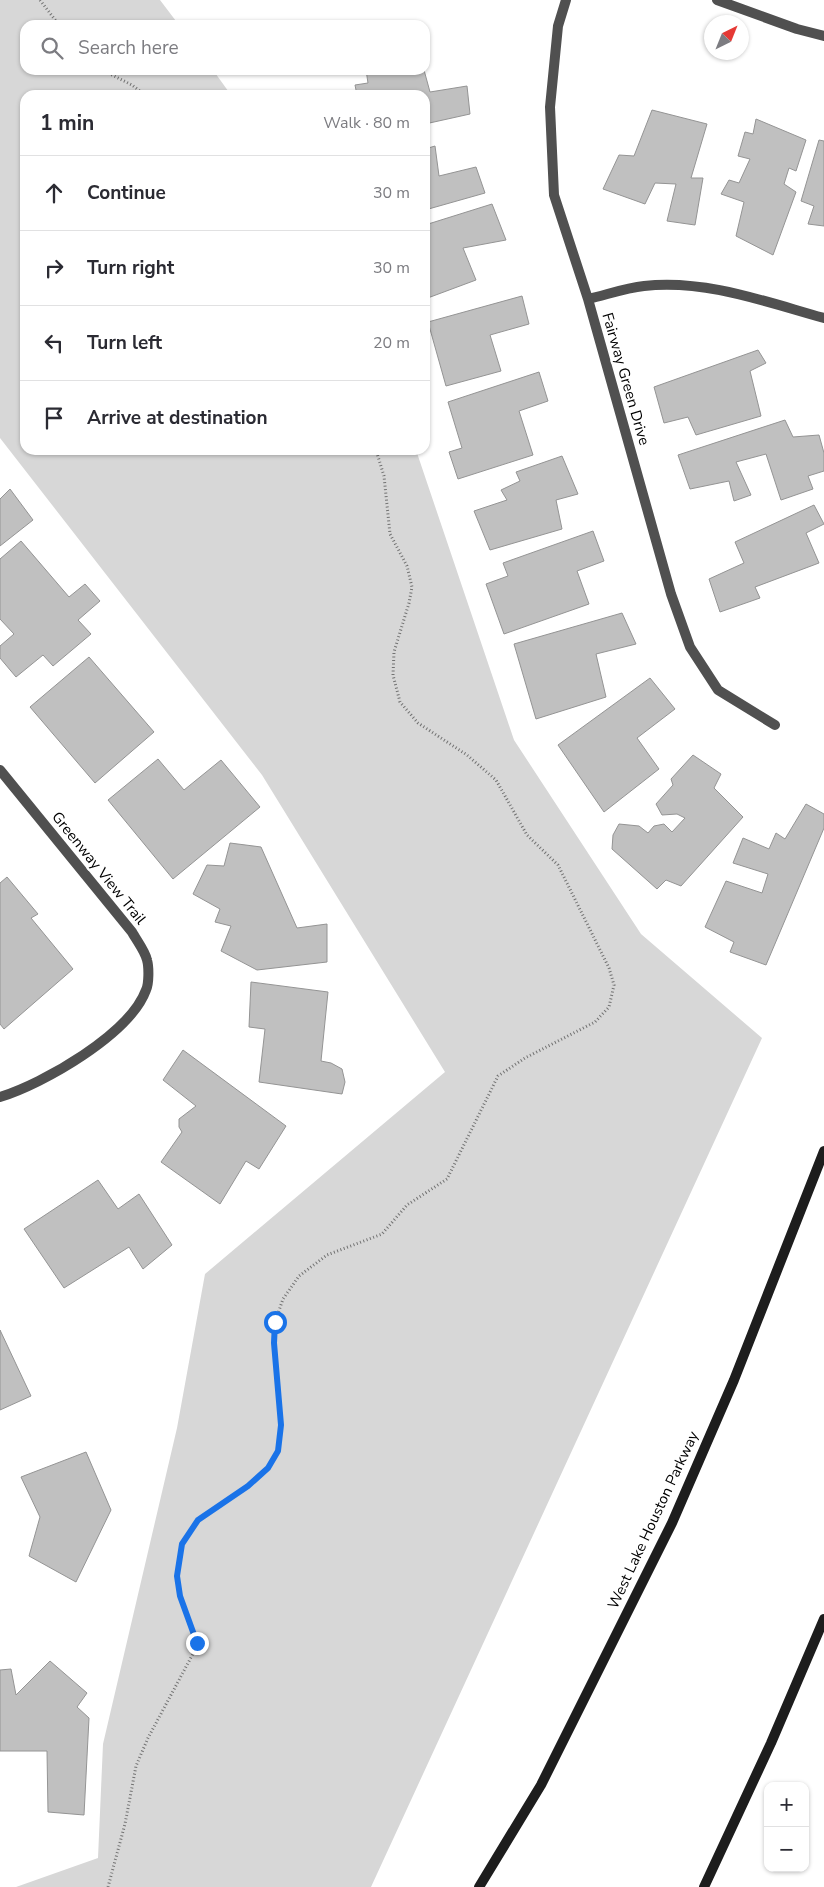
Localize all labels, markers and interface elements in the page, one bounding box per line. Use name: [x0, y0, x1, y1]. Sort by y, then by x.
north arrow: [704, 15, 749, 60]
search box: [20, 20, 430, 75]
icon: search: [38, 34, 66, 62]
text: Search here: [78, 35, 179, 61]
text: 1 min: [40, 109, 94, 137]
text: Walk · 80 m: [323, 112, 410, 134]
icon: ahead: [40, 179, 68, 207]
text: Continue: [87, 180, 166, 206]
text: 30 m: [373, 182, 410, 204]
icon: right: [40, 254, 68, 282]
text: Turn right: [87, 255, 174, 281]
text: 30 m: [373, 257, 410, 279]
street label: Fairway Green Drive: [597, 310, 655, 448]
icon: left: [40, 329, 68, 357]
text: Turn left: [87, 330, 162, 356]
text: 20 m: [373, 332, 410, 354]
icon: arrive: [40, 404, 68, 432]
text: Arrive at destination: [87, 405, 268, 431]
street label: Greenway View Trail: [47, 807, 151, 929]
route start: [264, 1311, 287, 1334]
street label: West Lake Houston Parkway: [603, 1428, 703, 1612]
route end: [186, 1632, 209, 1655]
map controls: [764, 1782, 809, 1872]
button: +: [764, 1782, 809, 1827]
button: −: [764, 1827, 809, 1872]

